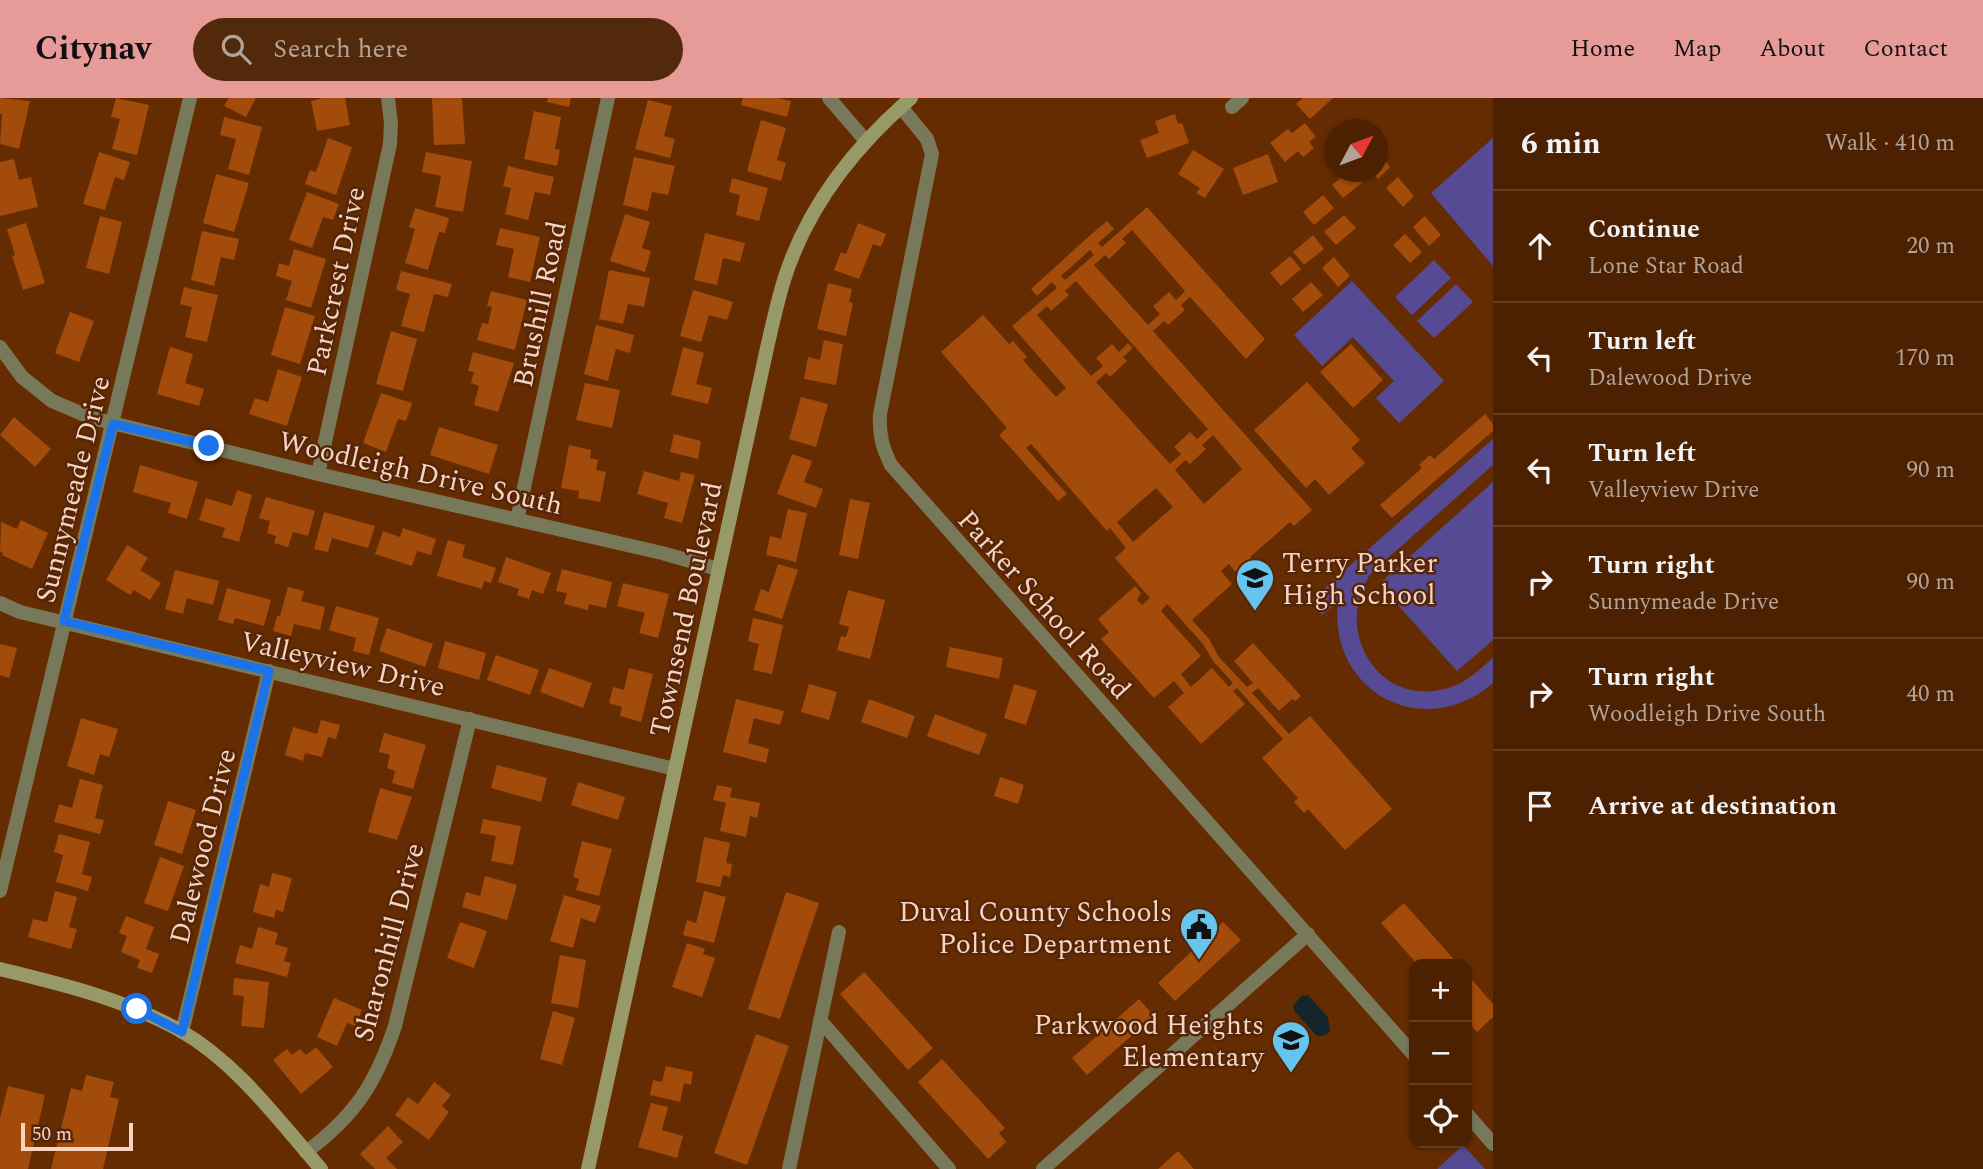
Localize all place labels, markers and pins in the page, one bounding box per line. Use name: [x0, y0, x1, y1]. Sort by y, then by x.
place label: Terry Parker High School: [1282, 542, 1438, 617]
school or university icon: Terry Parker High School: [1234, 557, 1276, 612]
place label: Duval County Schools Police Department: [899, 891, 1172, 966]
public building icon: Duval County Schools Police Department: [1178, 906, 1220, 961]
place label: Parkwood Heights Elementary: [1034, 1004, 1266, 1079]
school or university icon: Parkwood Heights Elementary: [1270, 1019, 1312, 1074]

